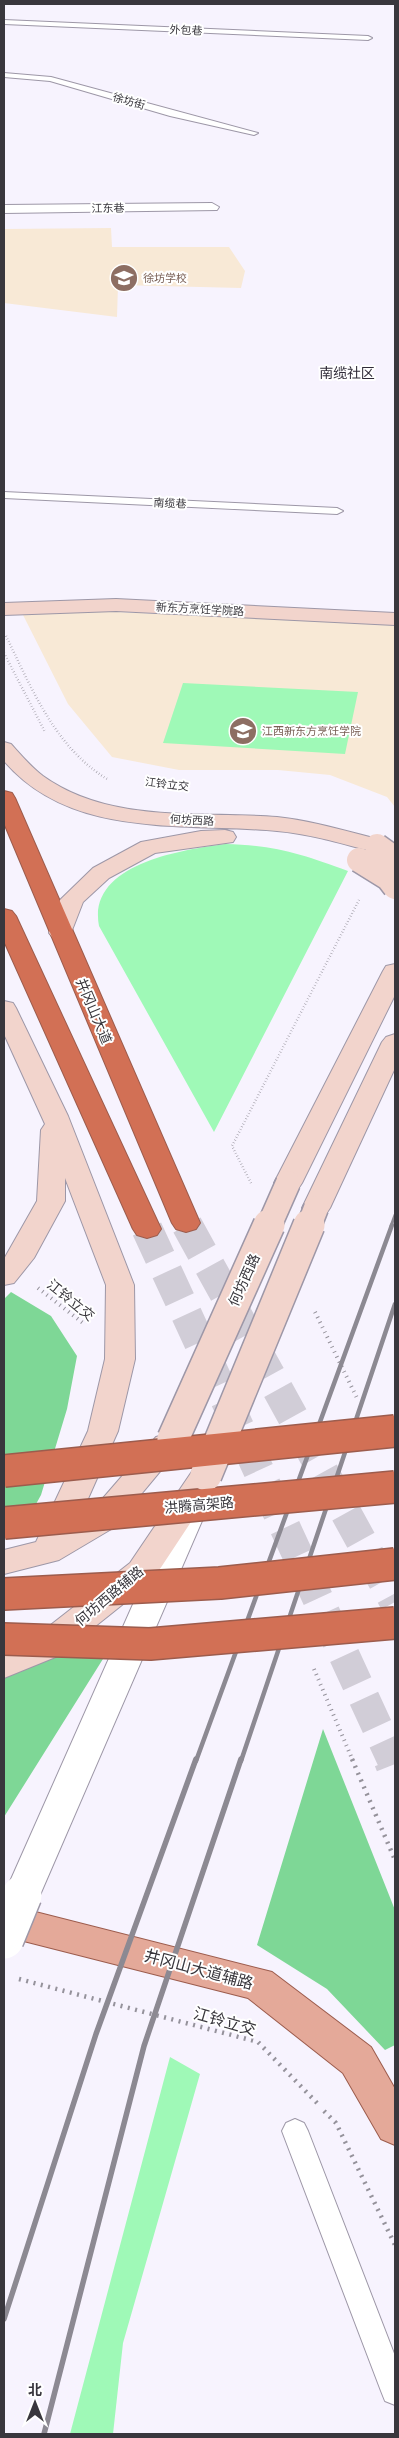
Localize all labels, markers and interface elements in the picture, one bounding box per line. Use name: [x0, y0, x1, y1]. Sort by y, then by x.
street label: 外包巷: [169, 23, 203, 39]
street label: 徐坊街: [111, 91, 147, 113]
street label: 江东巷: [91, 202, 125, 216]
school or university icon: 徐坊学校: [109, 263, 139, 293]
place label: 徐坊学校: [143, 272, 187, 286]
district label: 南缆社区: [319, 366, 375, 383]
street label: 南缆巷: [153, 496, 187, 512]
street label: 新东方烹饪学院路: [156, 601, 244, 619]
school or university icon: 江西新东方烹饪学院: [228, 716, 258, 746]
place label: 江西新东方烹饪学院: [262, 725, 361, 739]
street label: 江铃立交: [144, 775, 190, 795]
street label: 何坊西路: [170, 813, 214, 829]
street label: 井冈山大道: [71, 976, 115, 1047]
street label: 何坊西路: [225, 1251, 265, 1310]
street label: 江铃立交: [43, 1276, 98, 1325]
street label: 洪腾高架路: [163, 1494, 235, 1518]
street label: 何坊西路辅路: [72, 1563, 148, 1631]
street label: 井冈山大道辅路: [142, 1947, 255, 1995]
street label: 江铃立交: [191, 2004, 258, 2041]
north arrow: [10, 2378, 60, 2428]
text: 北: [28, 2383, 42, 2400]

